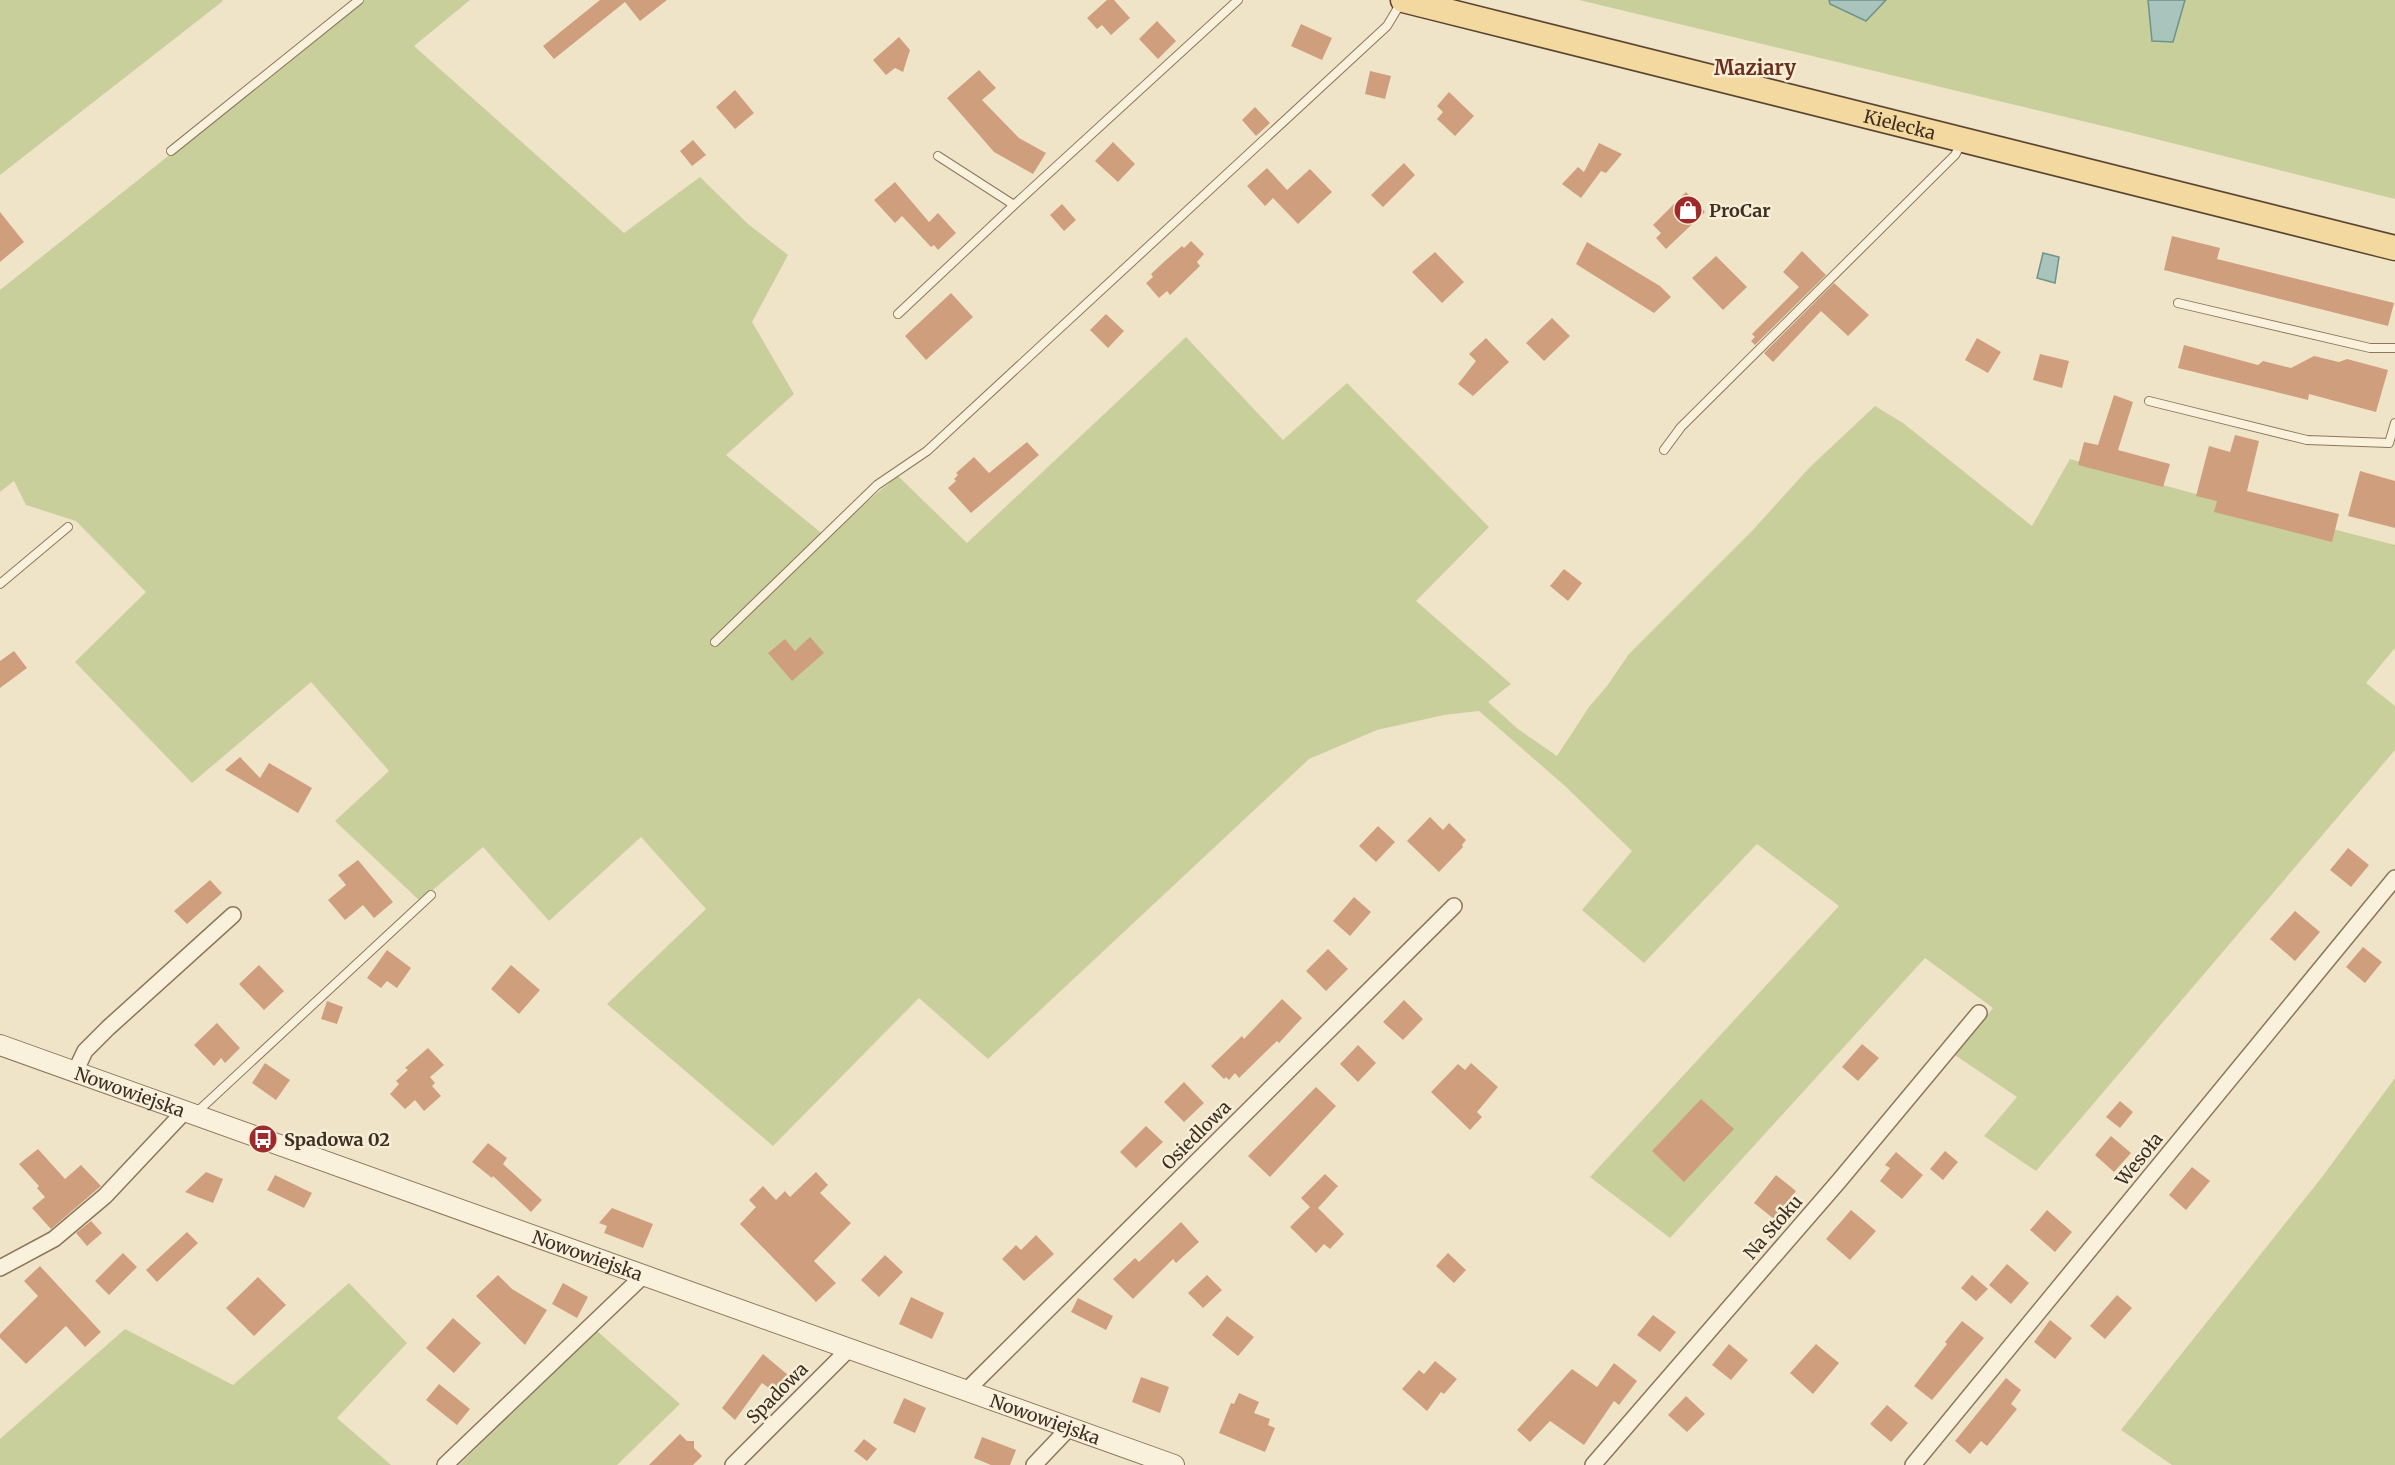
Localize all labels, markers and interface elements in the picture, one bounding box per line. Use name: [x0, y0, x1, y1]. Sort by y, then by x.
district label: Maziary: [1714, 55, 1796, 80]
street label: Kielecka: [1861, 104, 1938, 144]
shop icon: ProCar: [1672, 194, 1704, 226]
place label: ProCar: [1709, 199, 1771, 222]
street label: Nowowiejska: [72, 1061, 188, 1122]
street label: Osiedlowa: [1156, 1095, 1236, 1175]
bus stop icon: Spadowa 02: [247, 1123, 279, 1155]
street label: Wesoła: [2110, 1127, 2168, 1191]
place label: Spadowa 02: [284, 1128, 390, 1151]
street label: Na Stoku: [1739, 1190, 1807, 1264]
street label: Nowowiejska: [529, 1225, 646, 1286]
street label: Spadowa: [741, 1357, 813, 1429]
street label: Nowowiejska: [987, 1389, 1104, 1449]

